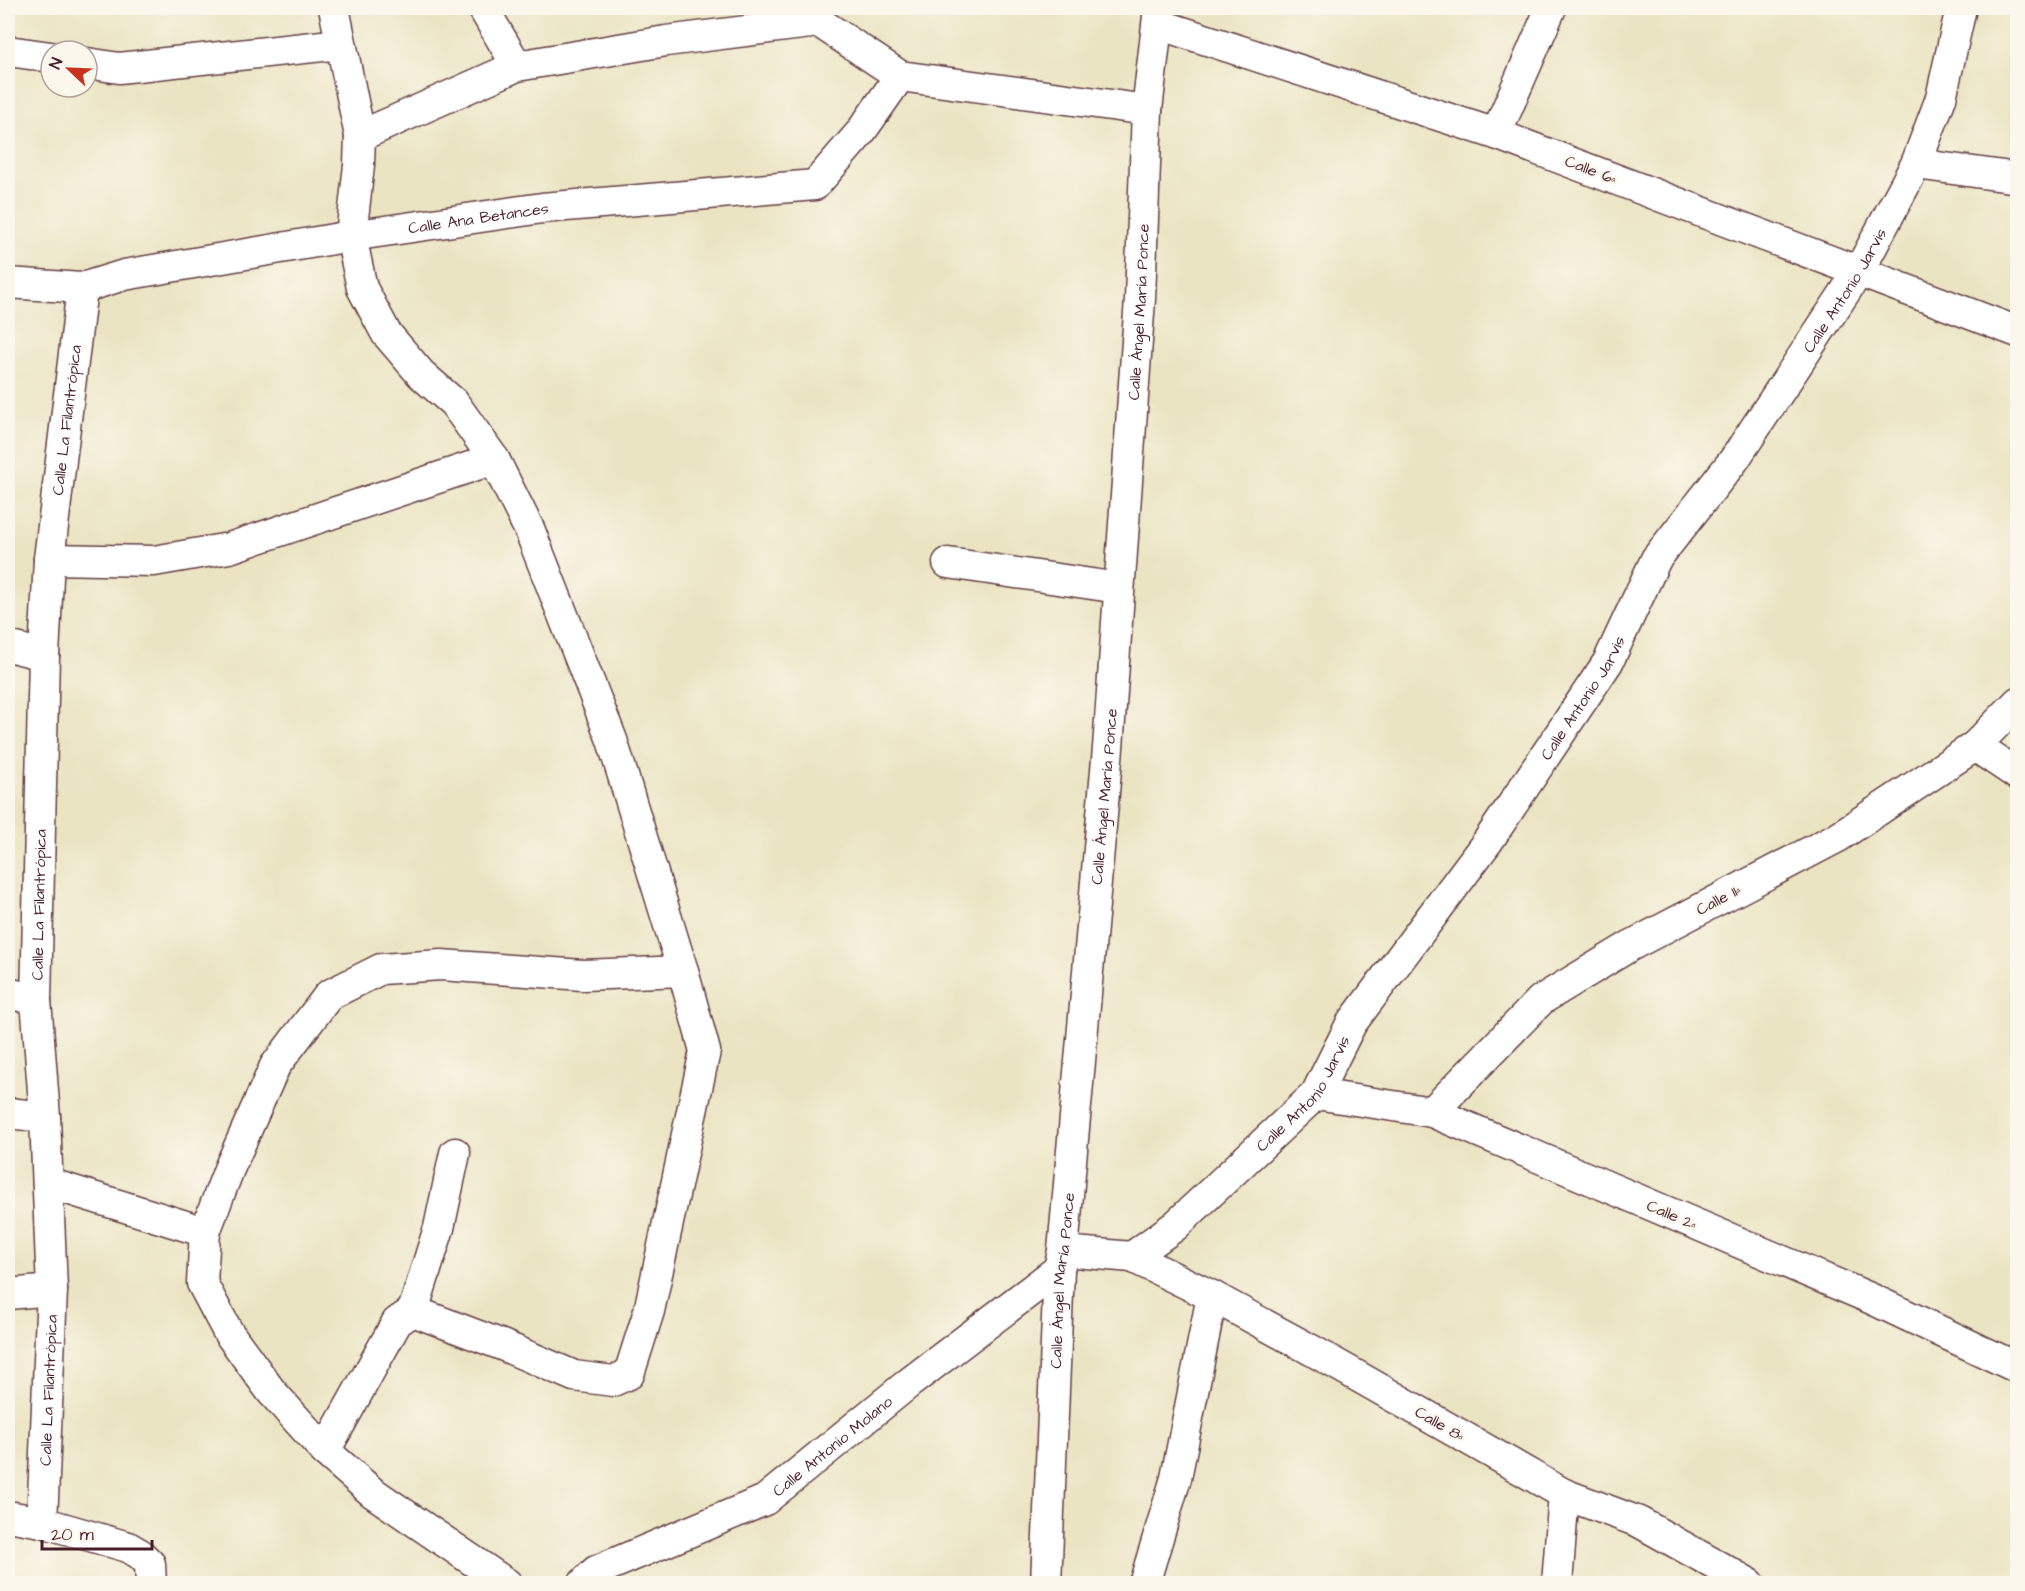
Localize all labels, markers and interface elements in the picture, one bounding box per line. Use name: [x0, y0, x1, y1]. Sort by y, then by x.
north arrow: [39, 39, 99, 99]
text: N: [44, 55, 68, 72]
street label: Calle 6ª: [1562, 150, 1620, 190]
street label: Calle Ana Betances: [407, 197, 549, 240]
street label: Calle Ángel María Ponce: [1123, 223, 1155, 401]
street label: Calle Antonio Jarvis: [1798, 224, 1892, 357]
street label: Calle La Filantrópica: [47, 344, 87, 496]
street label: Calle Antonio Jarvis: [1535, 633, 1631, 765]
street label: Calle Ángel María Ponce: [1086, 707, 1123, 886]
street label: Calle La Filantrópica: [26, 829, 52, 981]
street label: Calle 11ª: [1692, 879, 1745, 921]
street label: Calle Antonio Jarvis: [1251, 1032, 1355, 1157]
street label: Calle Ángel María Ponce: [1045, 1191, 1080, 1369]
street label: Calle 2ª: [1643, 1194, 1700, 1235]
street label: Calle La Filantrópica: [34, 1314, 63, 1466]
street label: Calle Antonio Molano: [768, 1391, 897, 1502]
street label: Calle 8ª: [1411, 1401, 1468, 1447]
scale bar: [42, 1513, 152, 1551]
text: 20 m: [51, 1522, 94, 1547]

